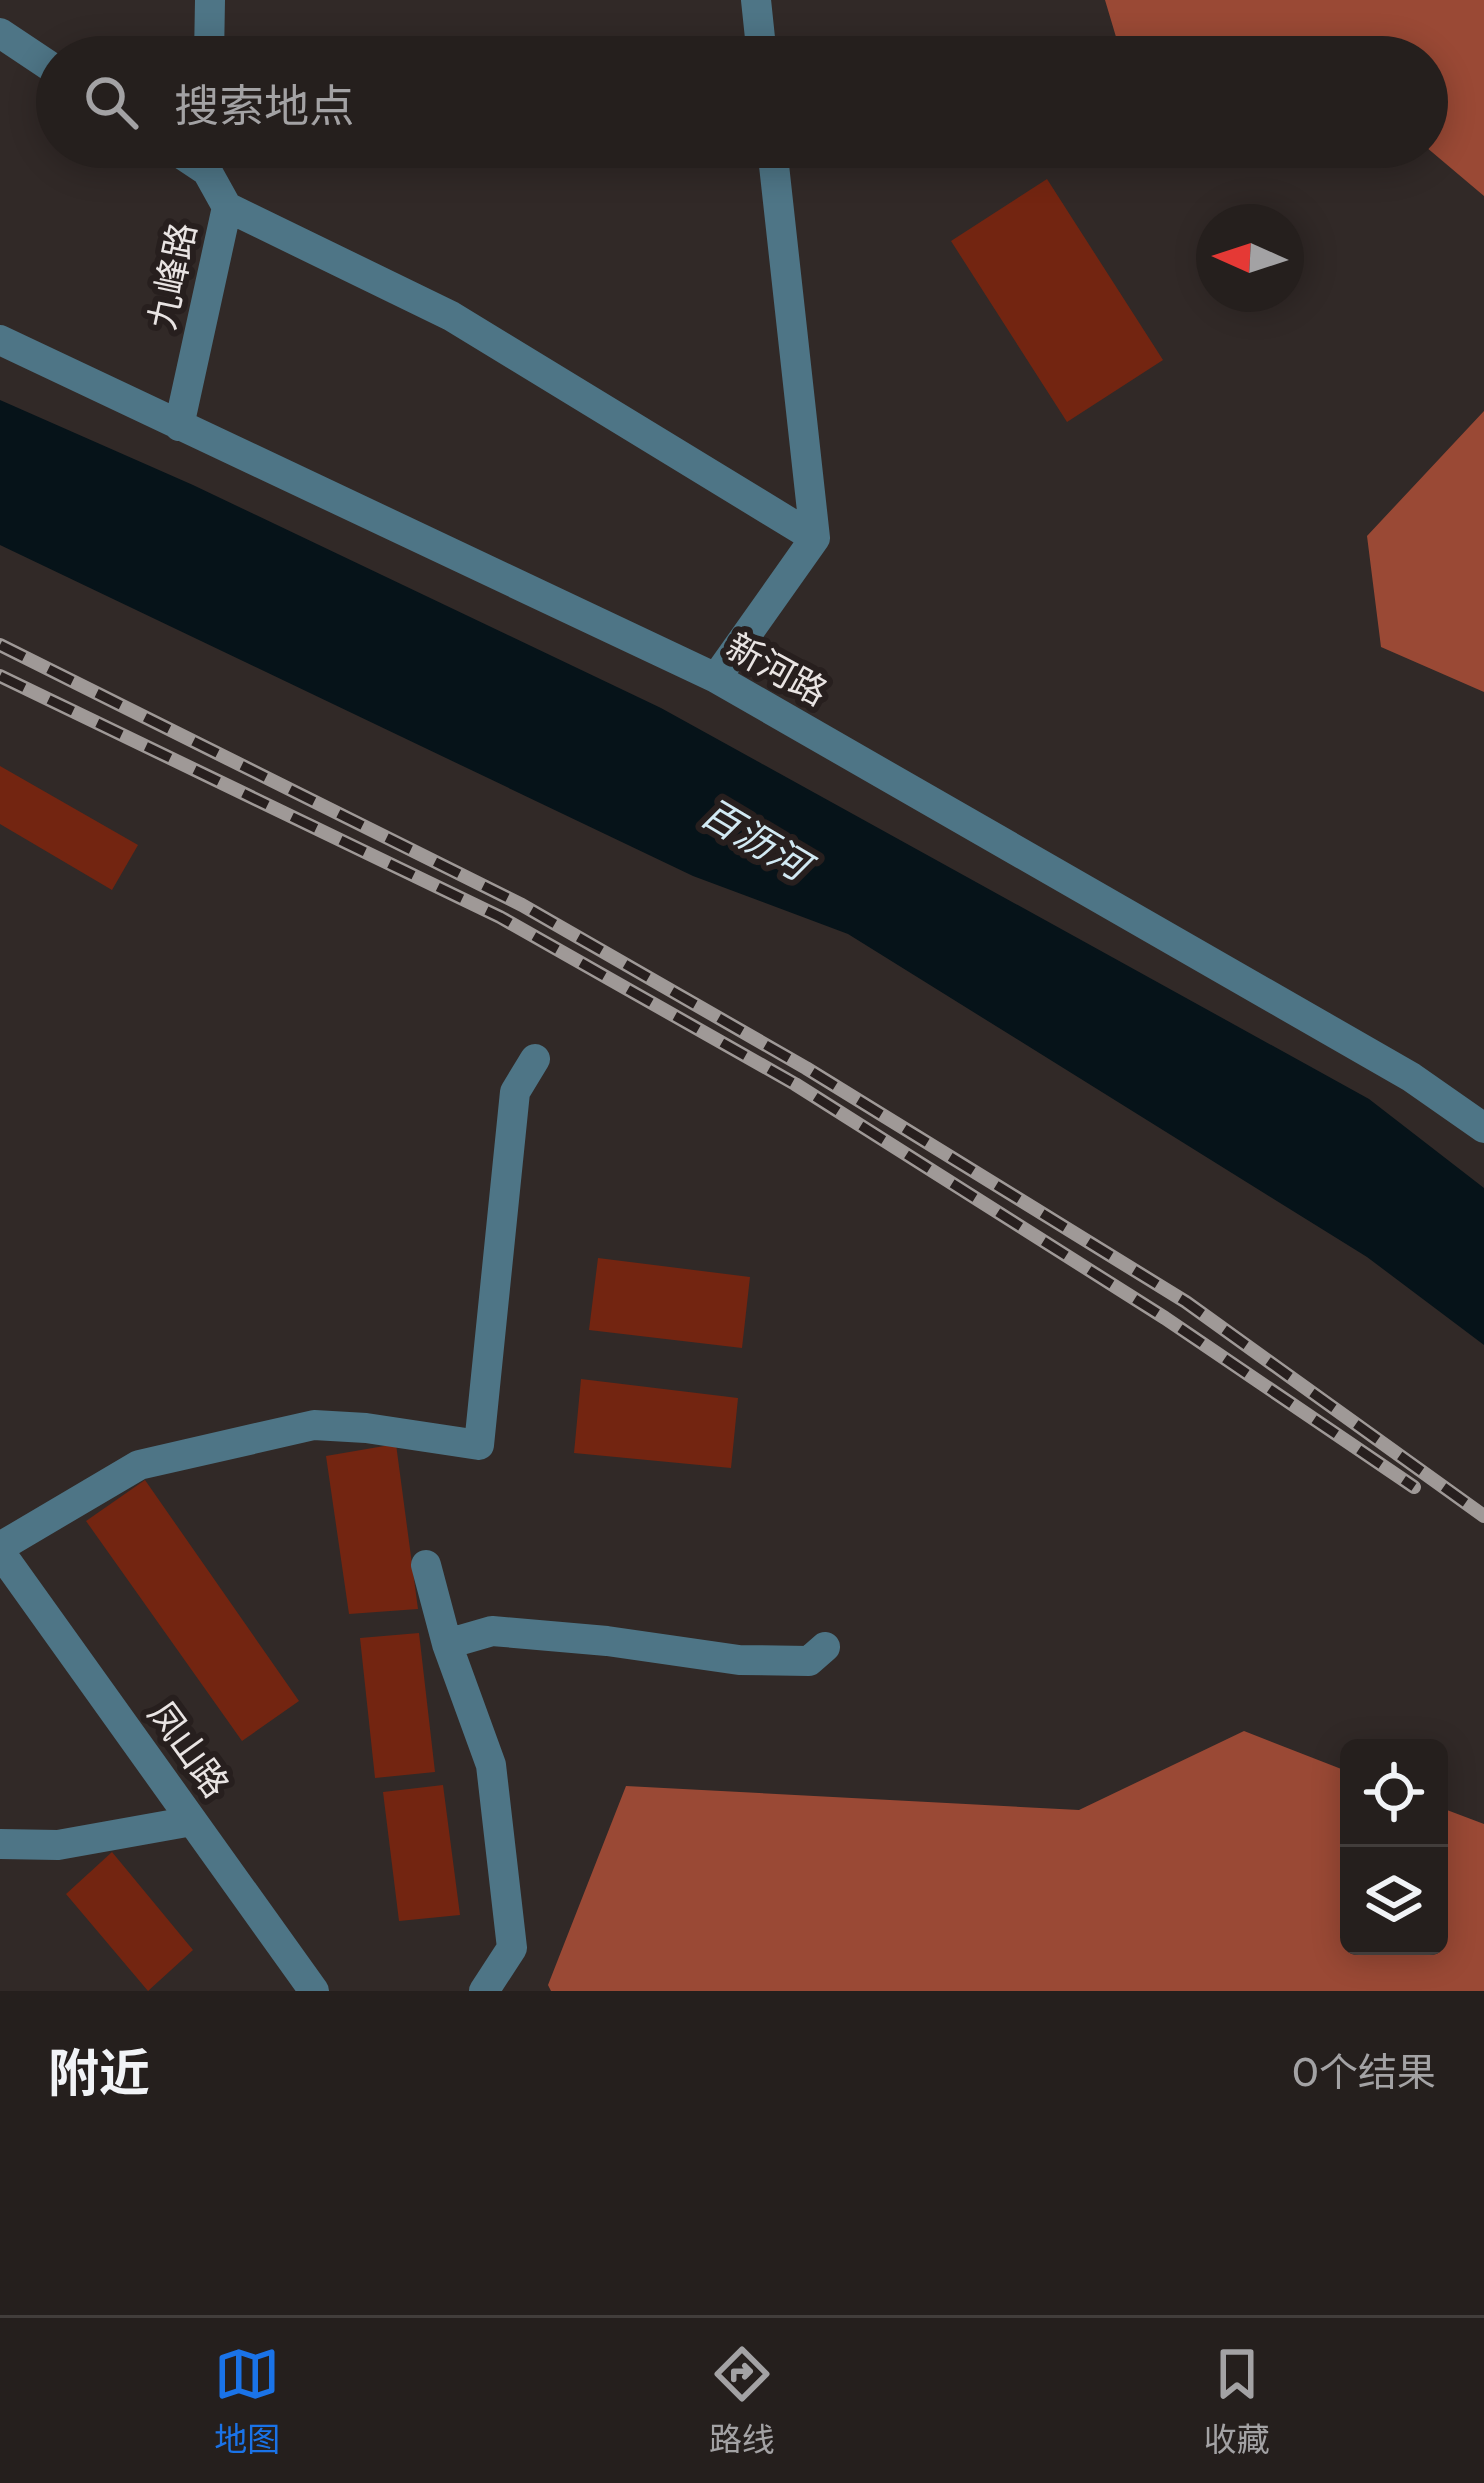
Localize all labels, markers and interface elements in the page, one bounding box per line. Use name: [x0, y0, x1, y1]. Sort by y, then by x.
search box: [36, 36, 1448, 168]
icon: search: [78, 69, 144, 135]
text: 搜索地点: [174, 79, 354, 133]
north arrow: [1196, 204, 1304, 312]
street label: 九峰路: [139, 219, 205, 333]
street label: 新河路: [719, 624, 835, 714]
water label: 百沥河: [692, 788, 823, 893]
street label: 凤山路: [139, 1692, 239, 1806]
map controls: [1340, 1739, 1448, 1955]
button: locate: [1340, 1739, 1448, 1847]
button: layers: [1340, 1847, 1448, 1955]
text: 附近: [48, 2042, 150, 2104]
text: 0个结果: [1292, 2048, 1436, 2096]
tab: 地图: [214, 2341, 280, 2461]
tab: 路线: [709, 2341, 775, 2461]
tab: 收藏: [1204, 2341, 1270, 2461]

